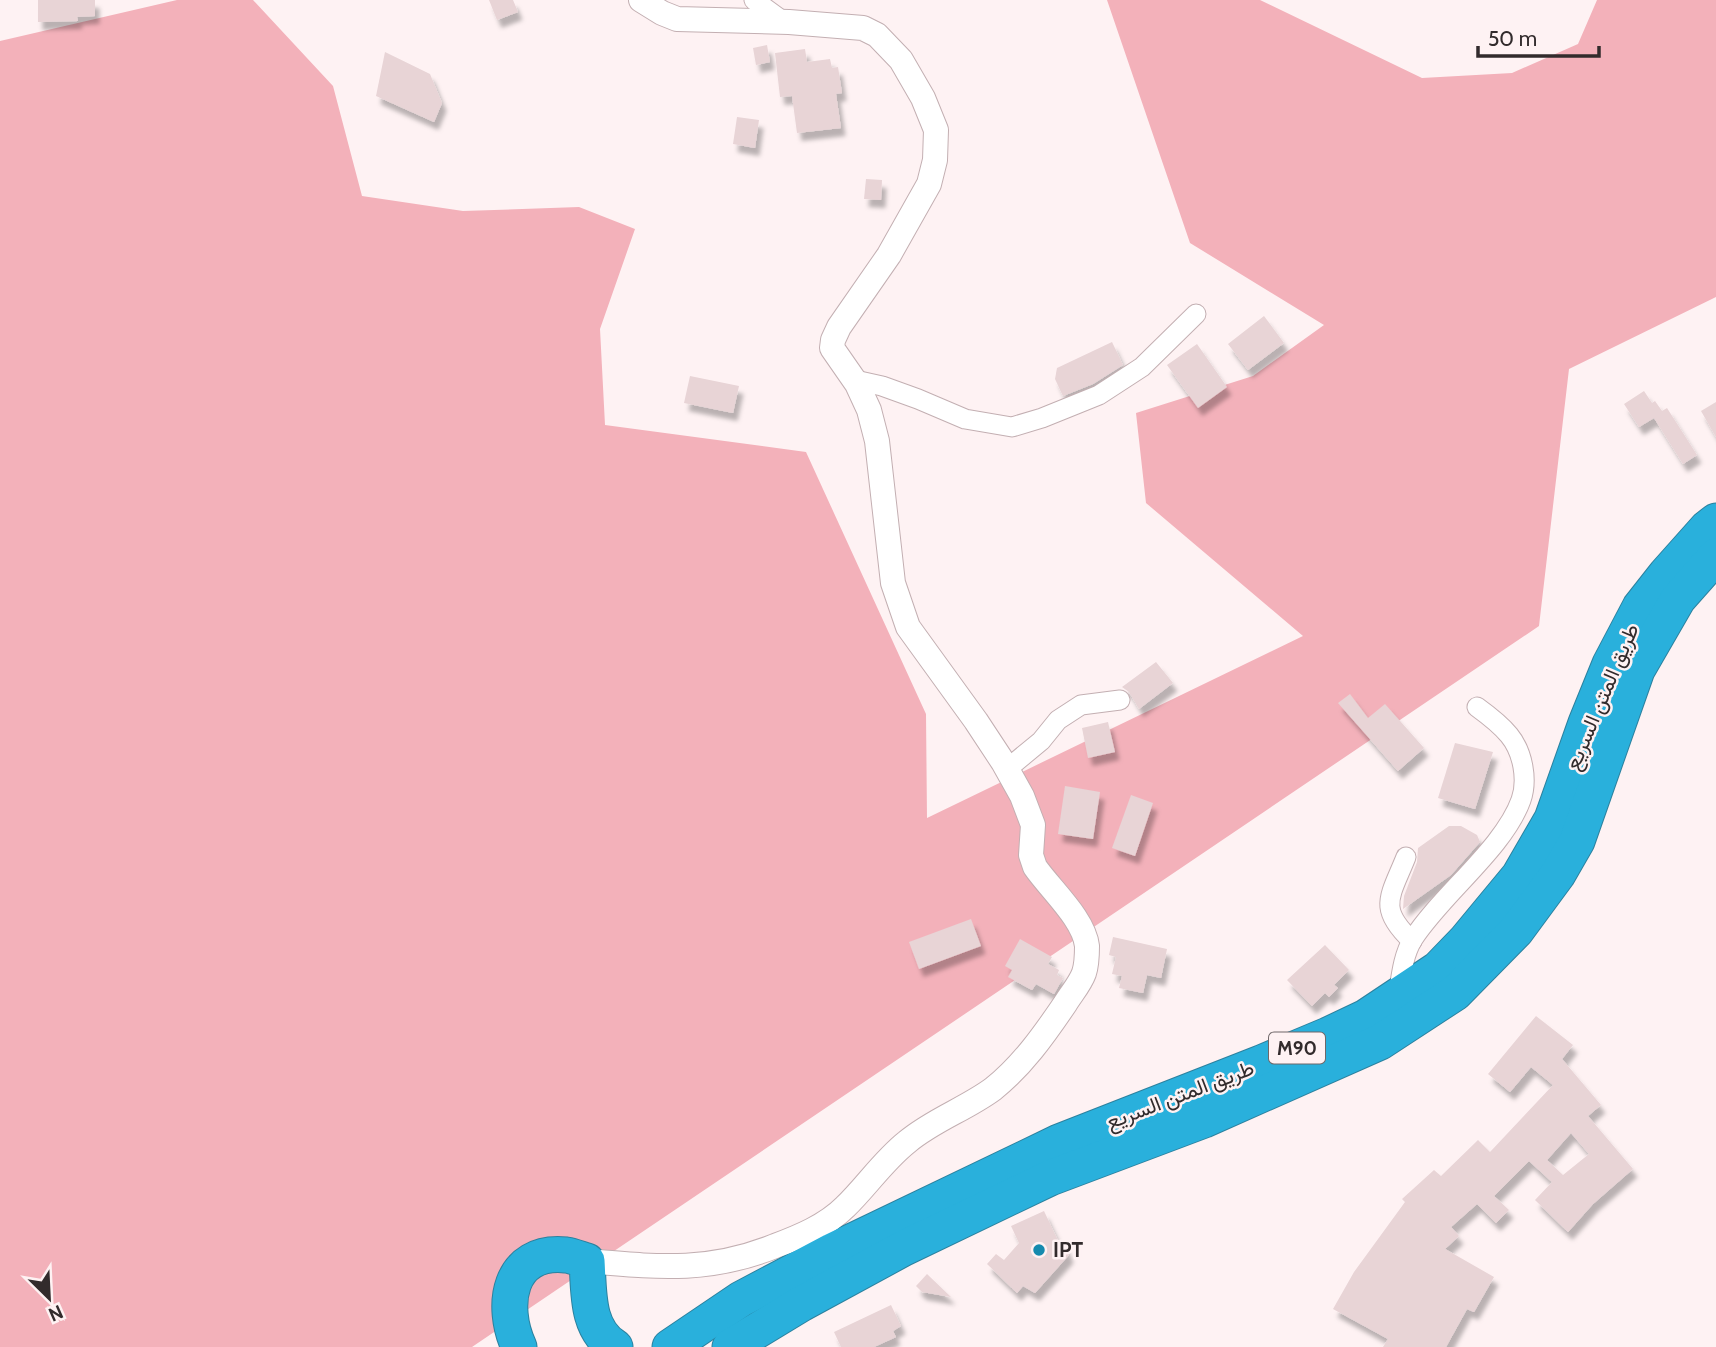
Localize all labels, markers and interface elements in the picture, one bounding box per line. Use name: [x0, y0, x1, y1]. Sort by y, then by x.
scale bar: [1478, 14, 1599, 58]
text: 50 m: [1488, 26, 1537, 51]
street label: طريق المتن السريع: [1559, 620, 1645, 775]
road number: M90: [1269, 1032, 1325, 1064]
street label: طريق المتن السريع: [1102, 1055, 1258, 1136]
place label: IPT: [1053, 1237, 1083, 1262]
marker: IPT: [1031, 1242, 1047, 1258]
north arrow: [14, 1263, 84, 1333]
text: N: [45, 1300, 67, 1326]

